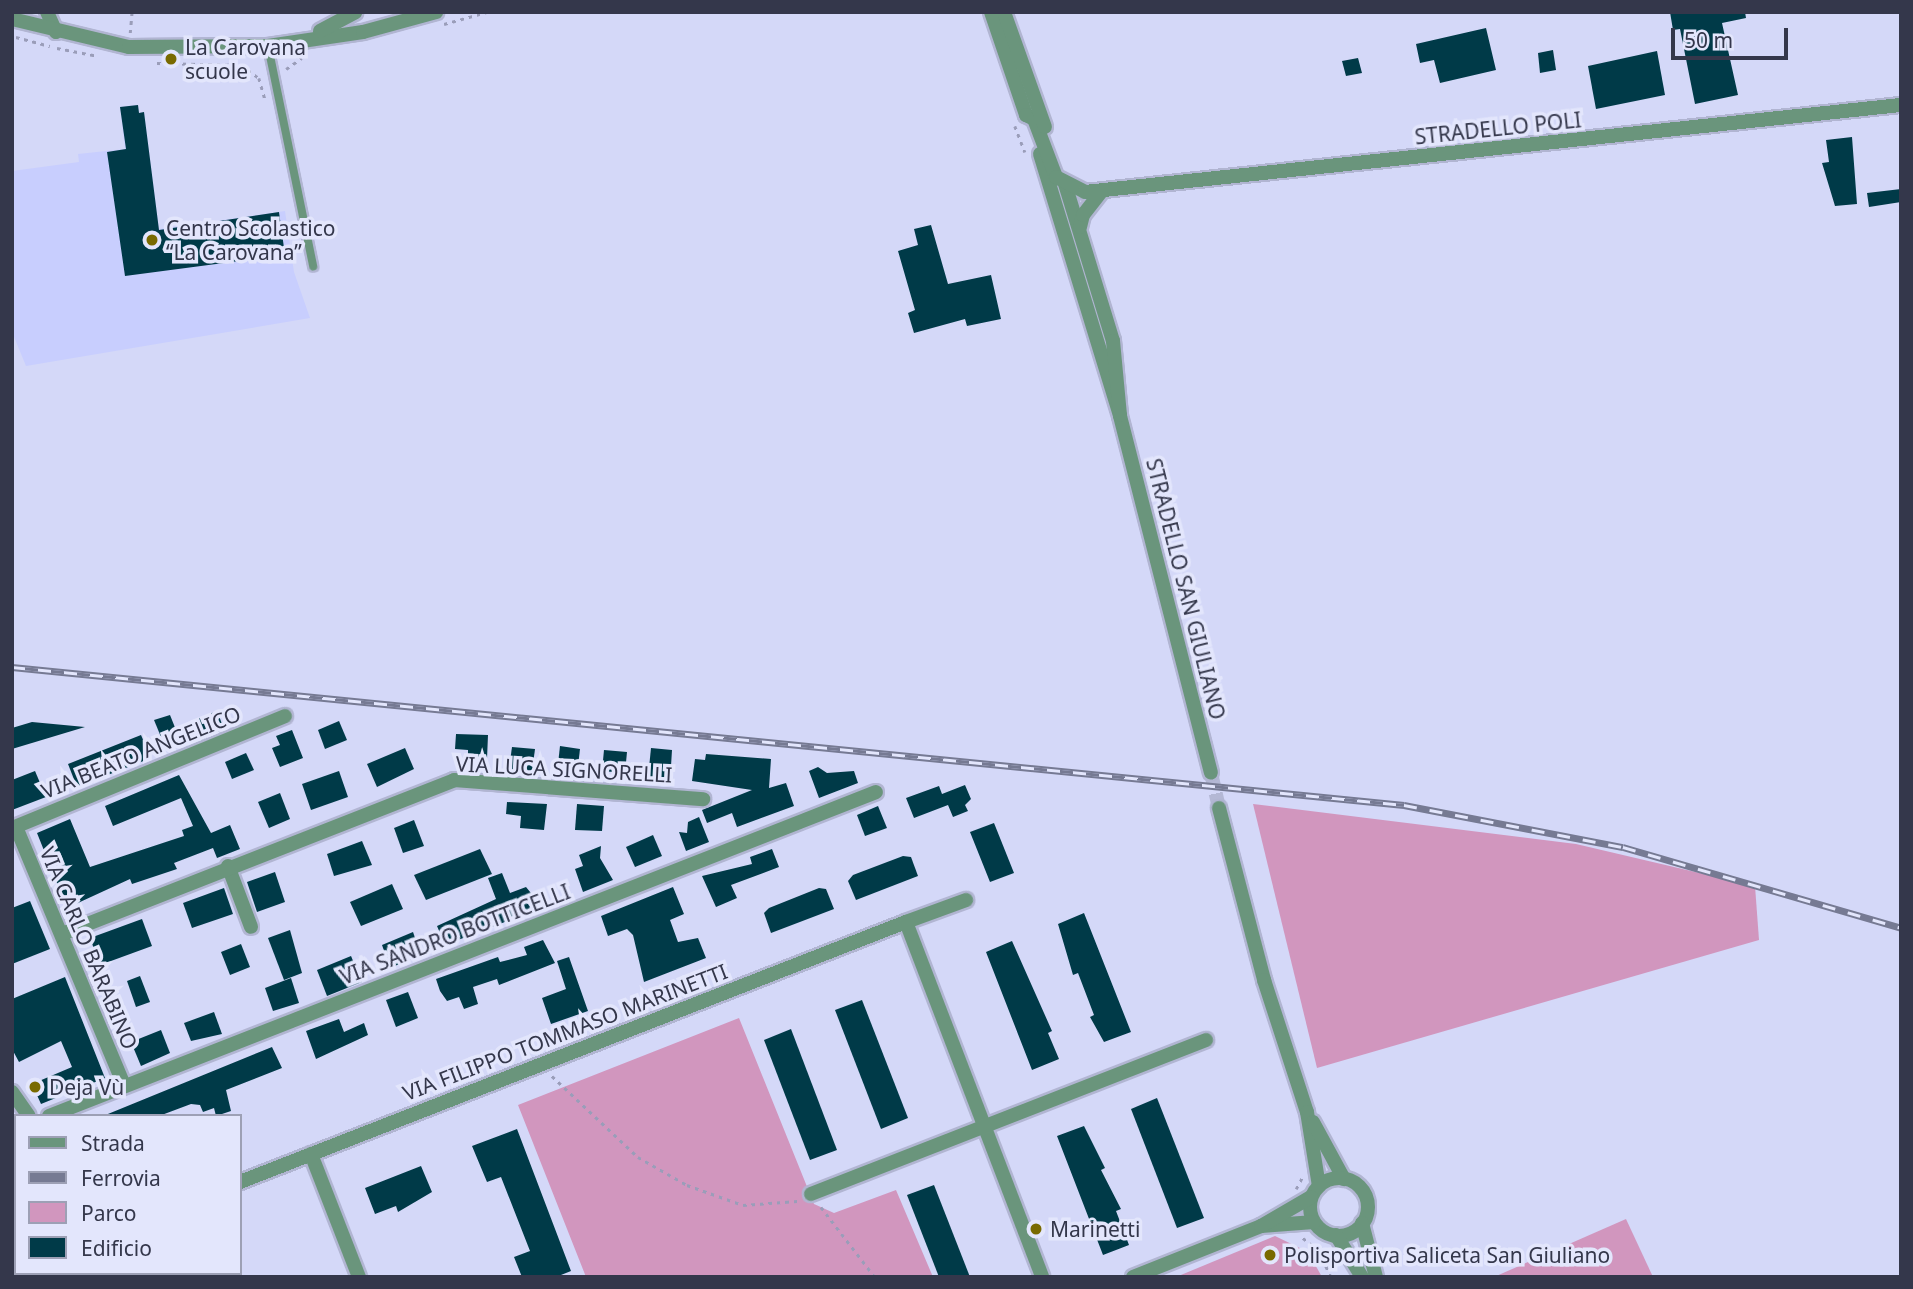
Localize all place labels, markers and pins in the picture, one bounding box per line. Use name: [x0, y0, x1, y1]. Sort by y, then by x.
place label: La Carovana scuole: [185, 34, 306, 84]
marker: La Carovana scuole: [163, 51, 179, 67]
place label: Centro Scolastico “La Carovana”: [166, 215, 335, 265]
marker: Centro Scolastico “La Carovana”: [144, 232, 160, 248]
place label: Deja Vù: [49, 1074, 124, 1100]
marker: Deja Vù: [27, 1079, 43, 1095]
place label: Marinetti: [1050, 1216, 1140, 1242]
marker: Marinetti: [1028, 1221, 1044, 1237]
place label: Polisportiva Saliceta San Giuliano: [1284, 1242, 1610, 1268]
marker: Polisportiva Saliceta San Giuliano: [1262, 1247, 1278, 1263]

